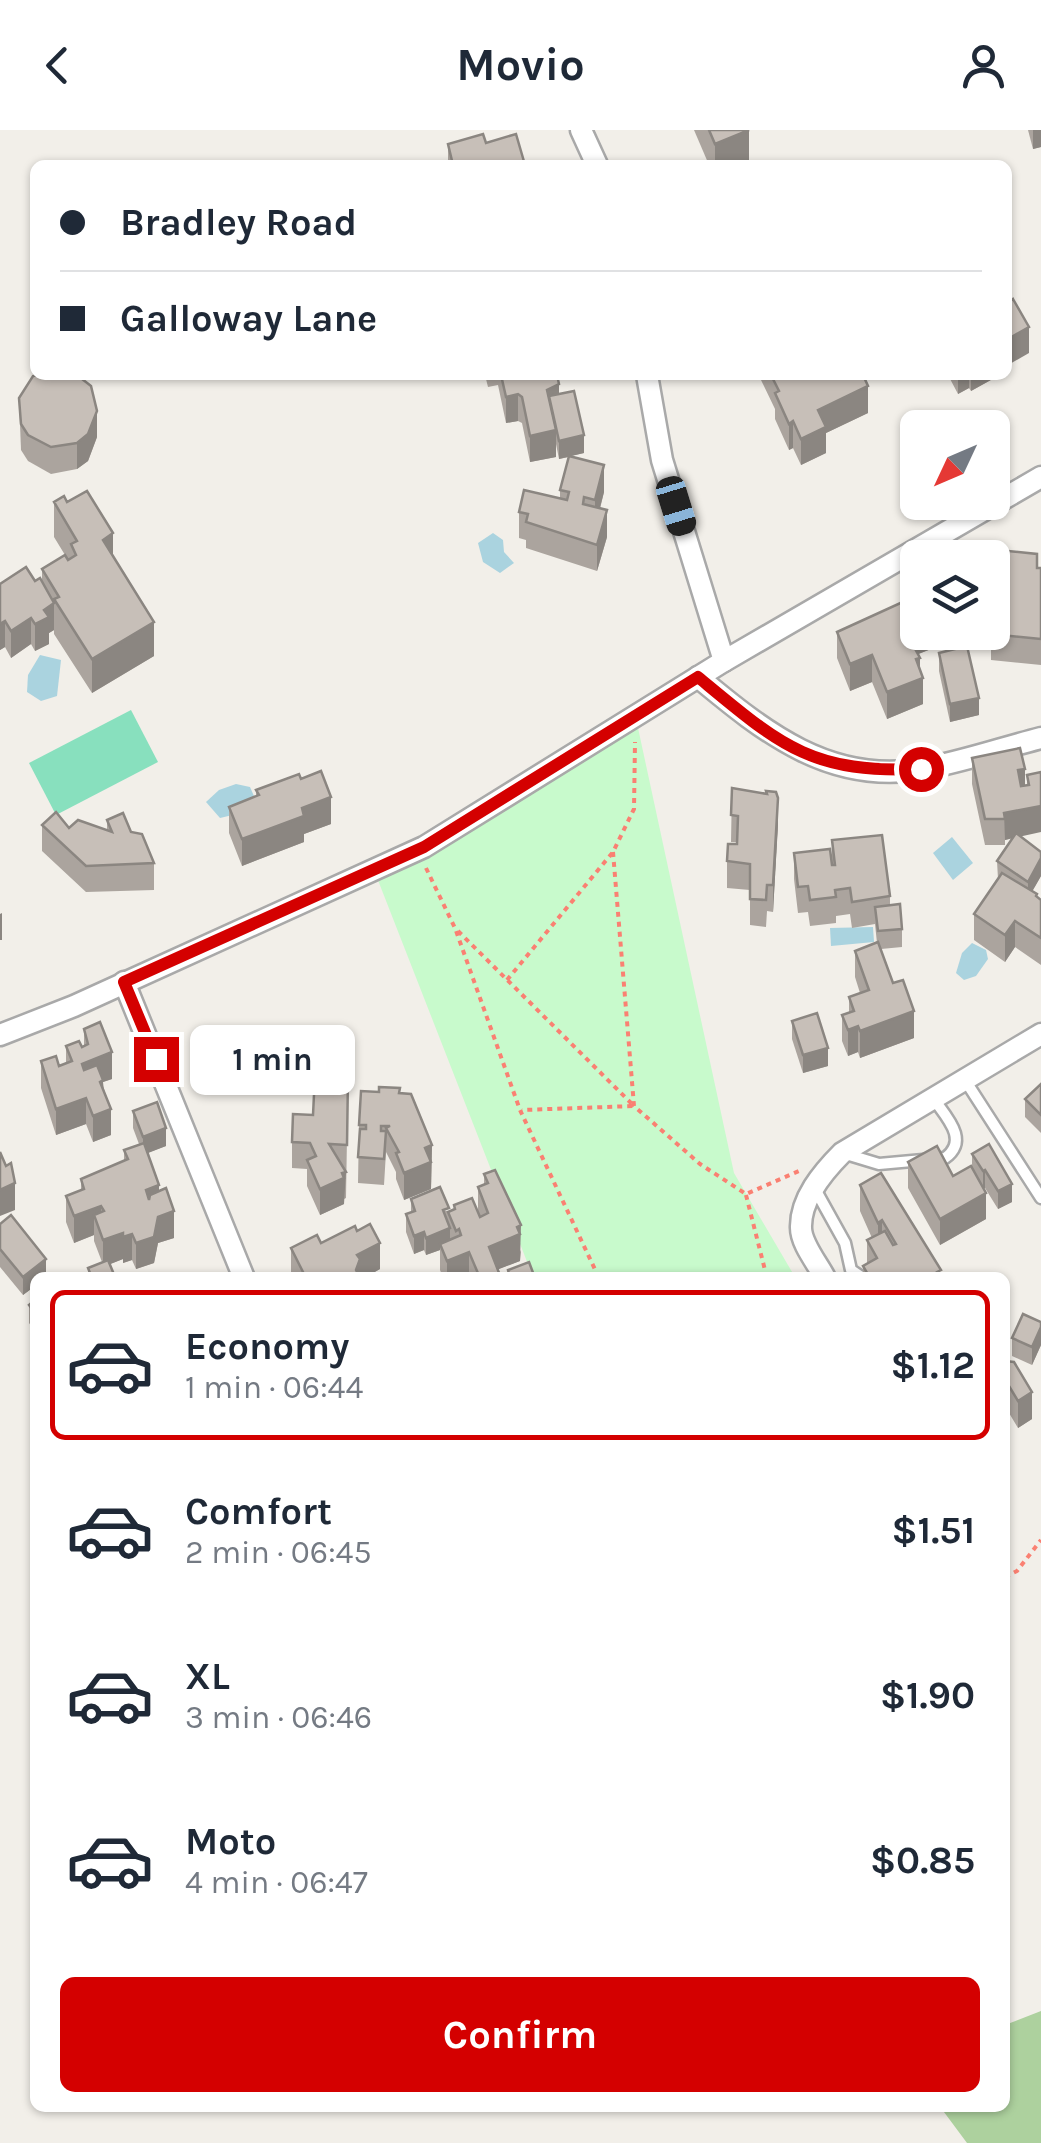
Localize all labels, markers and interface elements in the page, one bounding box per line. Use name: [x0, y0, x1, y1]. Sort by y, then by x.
icon: back: [30, 38, 85, 93]
icon: person: [956, 38, 1011, 93]
text: Movio: [456, 39, 585, 91]
text: Bradley Road: [120, 200, 357, 245]
text: Galloway Lane: [120, 296, 377, 341]
north arrow: [900, 410, 1010, 520]
map controls: [900, 410, 1010, 650]
car: [653, 473, 699, 539]
button: layers: [900, 540, 1010, 650]
route start: [899, 747, 944, 792]
callout: 1 min: [191, 1024, 356, 1094]
route end: [134, 1037, 179, 1082]
text: 1 min: [232, 1041, 313, 1078]
icon: car: [65, 1320, 155, 1410]
text: Economy: [185, 1324, 349, 1369]
text: $1.12: [891, 1343, 975, 1388]
text: 1 min · 06:44: [185, 1369, 363, 1406]
icon: car: [65, 1485, 155, 1575]
text: Comfort: [185, 1489, 332, 1534]
text: $1.51: [891, 1508, 975, 1553]
text: 2 min · 06:45: [185, 1534, 371, 1571]
icon: car: [65, 1650, 155, 1740]
text: XL: [185, 1654, 230, 1699]
text: $1.90: [880, 1673, 975, 1718]
text: 3 min · 06:46: [185, 1699, 372, 1736]
icon: car: [65, 1815, 155, 1905]
text: Moto: [185, 1819, 276, 1864]
text: $0.85: [870, 1838, 975, 1883]
text: 4 min · 06:47: [185, 1864, 368, 1901]
button: Confirm: [60, 1977, 980, 2092]

